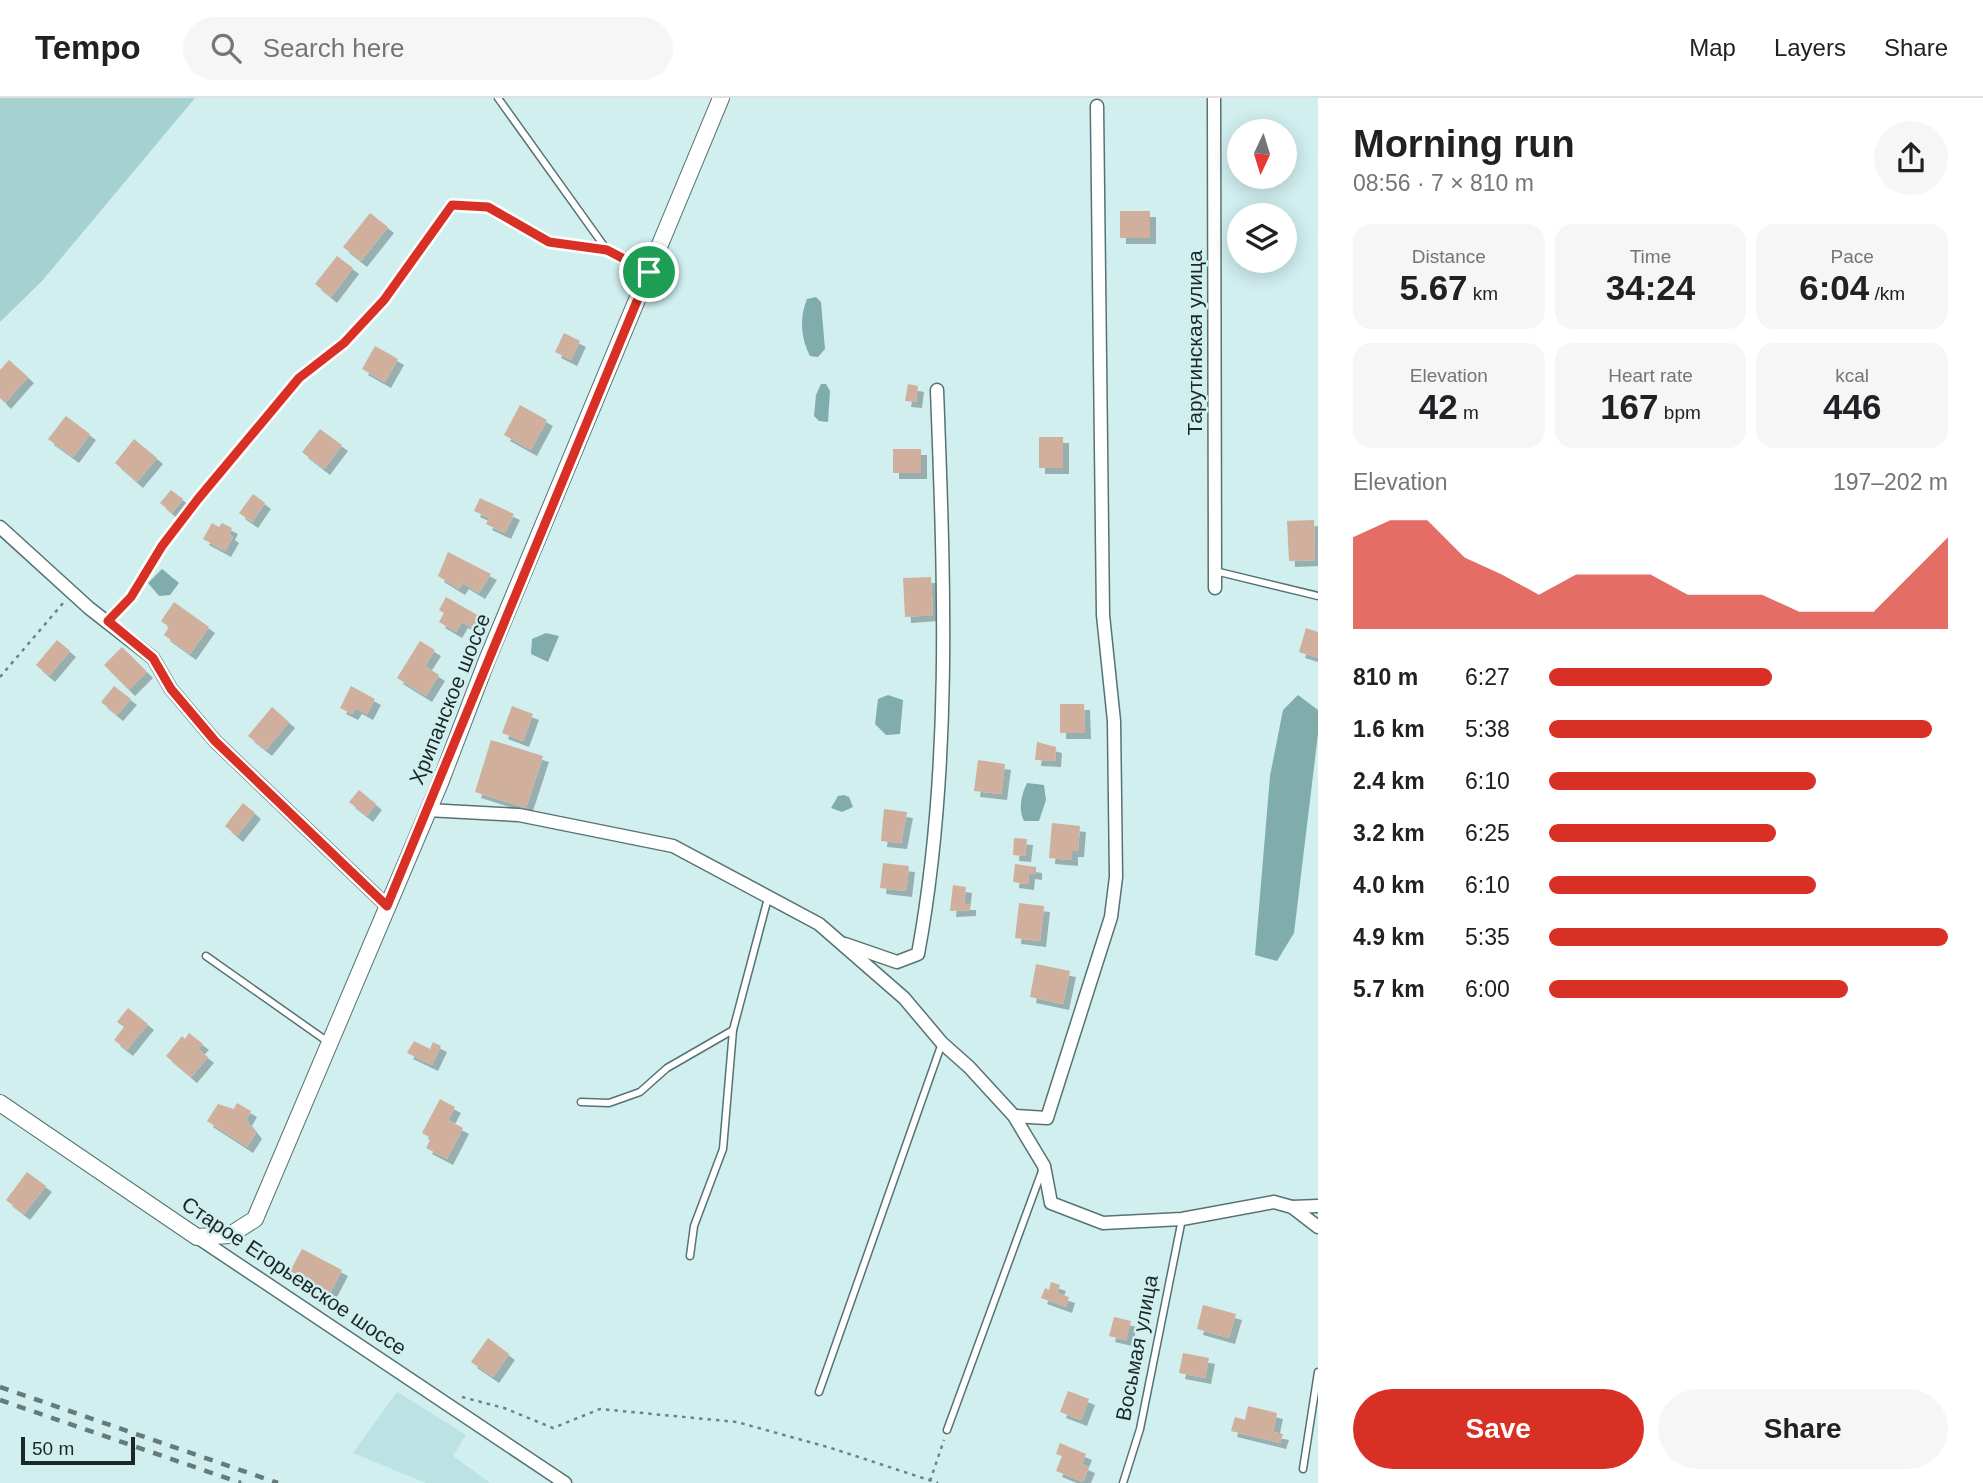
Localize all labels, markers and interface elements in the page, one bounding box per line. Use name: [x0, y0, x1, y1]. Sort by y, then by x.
search box: [183, 17, 673, 80]
text: Tempo: [35, 29, 141, 66]
icon: search: [207, 29, 245, 67]
text: Search here: [263, 33, 404, 63]
text: Map: [1689, 34, 1736, 61]
text: Layers: [1774, 34, 1846, 61]
text: Share: [1884, 34, 1948, 61]
north arrow: [1227, 119, 1297, 189]
map controls: [1227, 119, 1297, 273]
button: share: [1874, 121, 1948, 195]
text: Morning run: [1353, 123, 1575, 165]
text: 08:56 · 7 × 810 m: [1353, 170, 1534, 196]
button: layers: [1227, 203, 1297, 273]
pin: [619, 242, 679, 302]
text: Distance: [1412, 246, 1486, 267]
text: Time: [1630, 246, 1671, 267]
text: Pace: [1831, 246, 1874, 267]
street label: Тарутинская улица: [1183, 250, 1206, 436]
icon: arrive: [630, 253, 668, 291]
text: 5.67: [1399, 268, 1468, 307]
text: 34:24: [1606, 268, 1695, 307]
text: 6:04: [1799, 268, 1869, 307]
text: km: [1468, 283, 1498, 304]
text: /km: [1869, 283, 1905, 304]
text: Elevation: [1410, 365, 1488, 386]
text: Heart rate: [1608, 365, 1693, 386]
text: kcal: [1835, 365, 1869, 386]
text: 42: [1419, 387, 1458, 426]
text: 167: [1600, 387, 1659, 426]
text: 446: [1823, 387, 1881, 426]
text: m: [1458, 402, 1479, 423]
text: bpm: [1659, 402, 1701, 423]
text: Elevation: [1353, 469, 1448, 495]
text: 197–202 m: [1833, 469, 1948, 495]
street label: Хрипанское шоссе: [405, 610, 494, 788]
text: 810 m: [1353, 664, 1418, 690]
text: 6:27: [1465, 664, 1510, 690]
text: 1.6 km: [1353, 716, 1425, 742]
text: 5:38: [1465, 716, 1510, 742]
text: 2.4 km: [1353, 768, 1425, 794]
text: 6:10: [1465, 768, 1510, 794]
text: 3.2 km: [1353, 820, 1425, 846]
text: 6:25: [1465, 820, 1510, 846]
text: 4.0 km: [1353, 872, 1425, 898]
text: 6:10: [1465, 872, 1510, 898]
text: 4.9 km: [1353, 924, 1425, 950]
text: 5:35: [1465, 924, 1510, 950]
text: 5.7 km: [1353, 976, 1425, 1002]
text: 6:00: [1465, 976, 1510, 1002]
street label: Старое Егорьевское шоссе: [178, 1192, 411, 1359]
street label: Восьмая улица: [1111, 1273, 1162, 1423]
button: Save: [1353, 1389, 1644, 1469]
button: Share: [1658, 1389, 1948, 1469]
scale bar: [21, 1434, 135, 1466]
text: 50 m: [32, 1438, 74, 1459]

